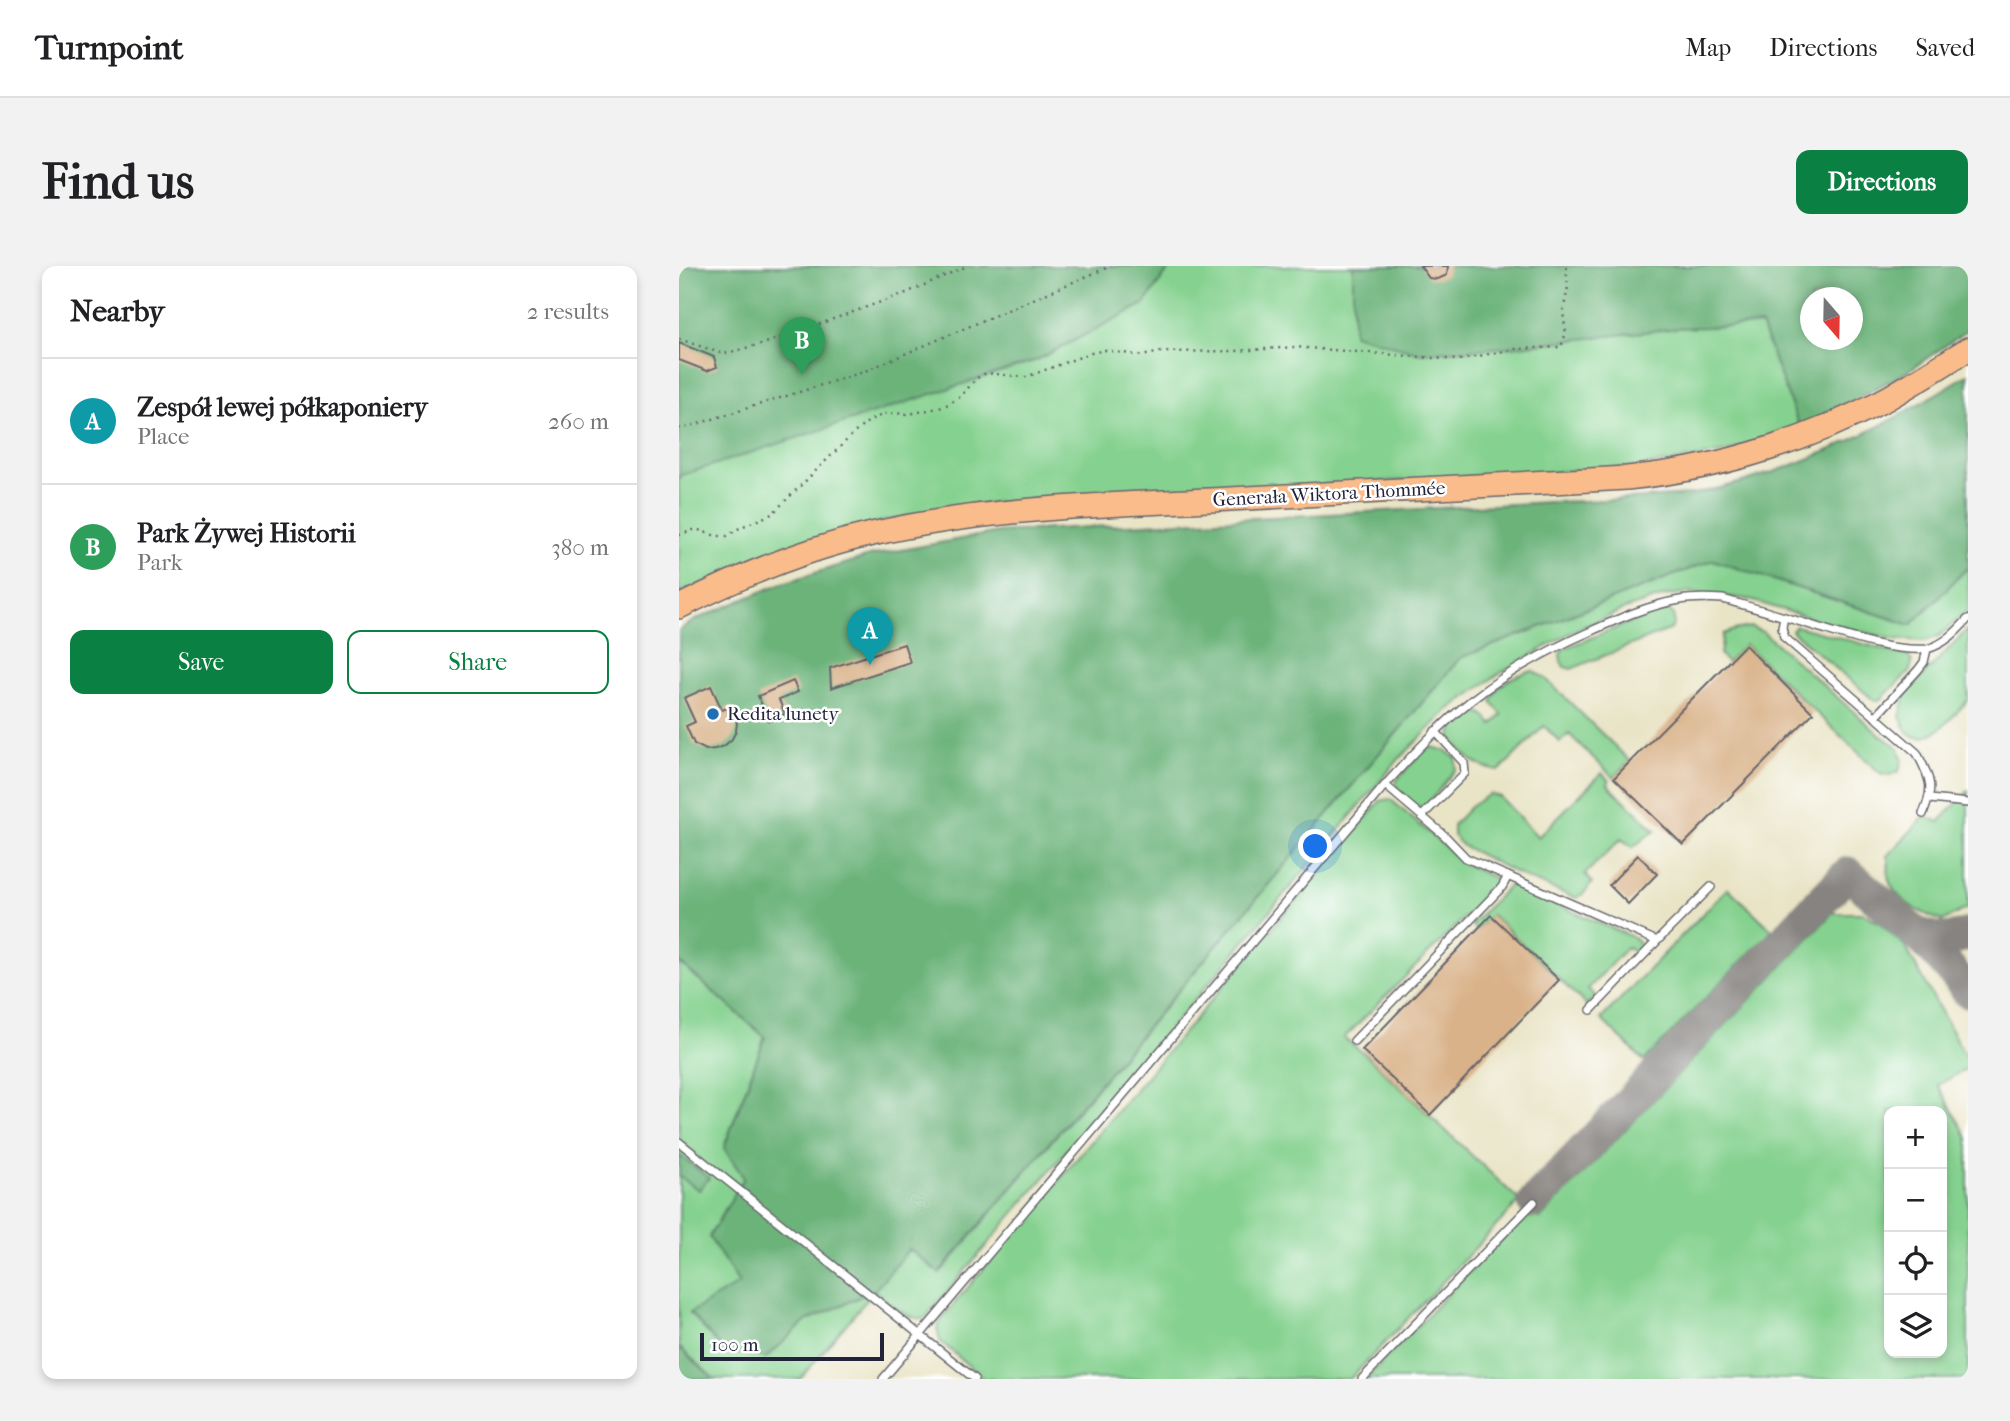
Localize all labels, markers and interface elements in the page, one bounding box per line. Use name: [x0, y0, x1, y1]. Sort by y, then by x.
text: Turnpoint: [35, 29, 183, 68]
text: Map: [1685, 34, 1731, 62]
text: Directions: [1769, 34, 1877, 62]
text: Saved: [1915, 34, 1975, 62]
button: Directions: [1796, 150, 1968, 214]
text: Find us: [42, 153, 194, 211]
north arrow: [1800, 287, 1863, 350]
text: Nearby: [70, 294, 165, 329]
text: 2 results: [527, 298, 609, 325]
pin: B: [779, 317, 825, 375]
text: Zespół lewej półkaponiery: [137, 392, 428, 423]
text: A: [86, 408, 100, 435]
text: 260 m: [548, 408, 609, 435]
text: Place: [137, 423, 189, 450]
street label: Generała Wiktora Thommée: [1212, 477, 1446, 511]
text: Park Żywej Historii: [137, 518, 356, 549]
text: B: [86, 534, 100, 561]
text: 380 m: [551, 534, 609, 561]
text: Park: [137, 549, 183, 576]
pin: A: [847, 607, 893, 665]
button: Save: [70, 630, 333, 694]
button: Share: [347, 630, 609, 694]
place label: Redita lunety: [727, 703, 839, 725]
marker: Redita lunety: [705, 706, 721, 722]
your location: [1298, 829, 1332, 863]
map controls: [1884, 1106, 1947, 1358]
button: +: [1884, 1106, 1947, 1169]
button: −: [1884, 1169, 1947, 1232]
button: locate: [1884, 1232, 1947, 1295]
button: layers: [1884, 1295, 1947, 1358]
scale bar: [700, 1330, 884, 1362]
text: 100 m: [711, 1334, 759, 1356]

